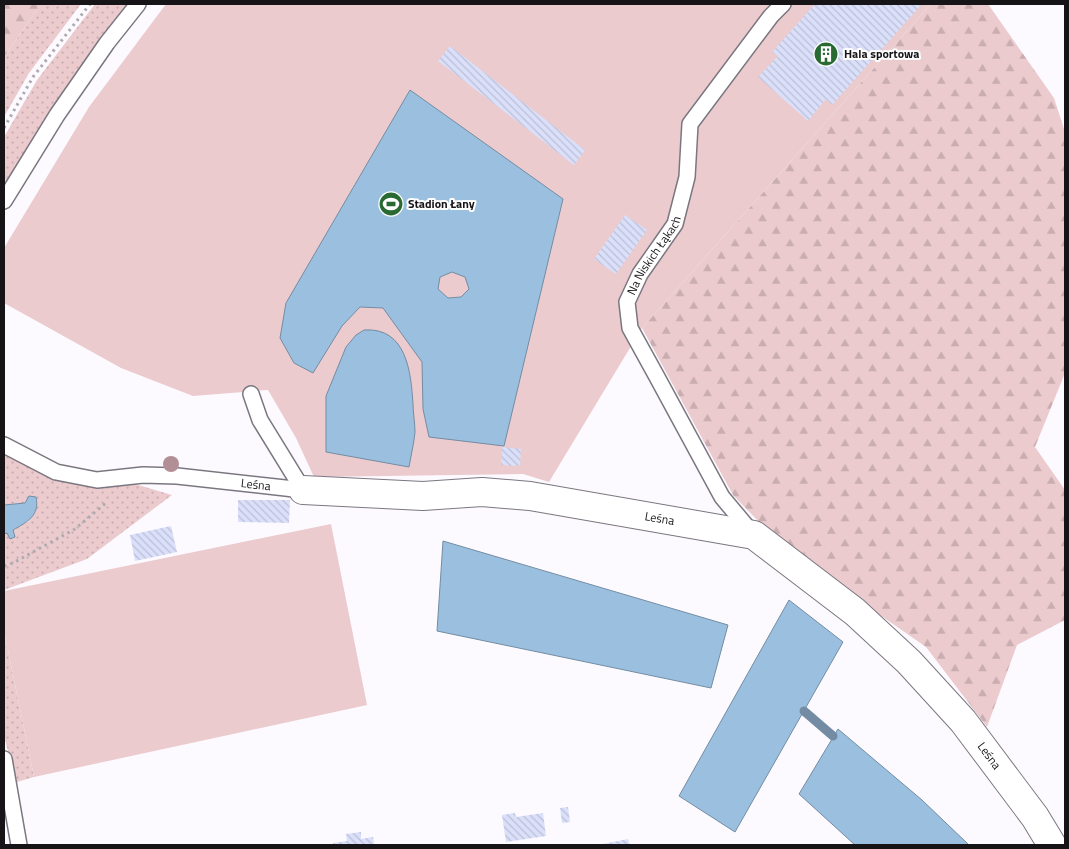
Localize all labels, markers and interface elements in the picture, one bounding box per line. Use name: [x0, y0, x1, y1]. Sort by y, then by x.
building icon: Hala sportowa: [813, 41, 839, 67]
place label: Hala sportowa: [844, 44, 919, 63]
sports icon: Stadion Łany: [378, 191, 404, 217]
place label: Stadion Łany: [408, 194, 475, 213]
street label: Na Niskich Łąkach: [622, 214, 686, 298]
street label: Leśna: [240, 473, 272, 495]
street label: Leśna: [643, 506, 676, 530]
street label: Leśna: [973, 738, 1006, 773]

